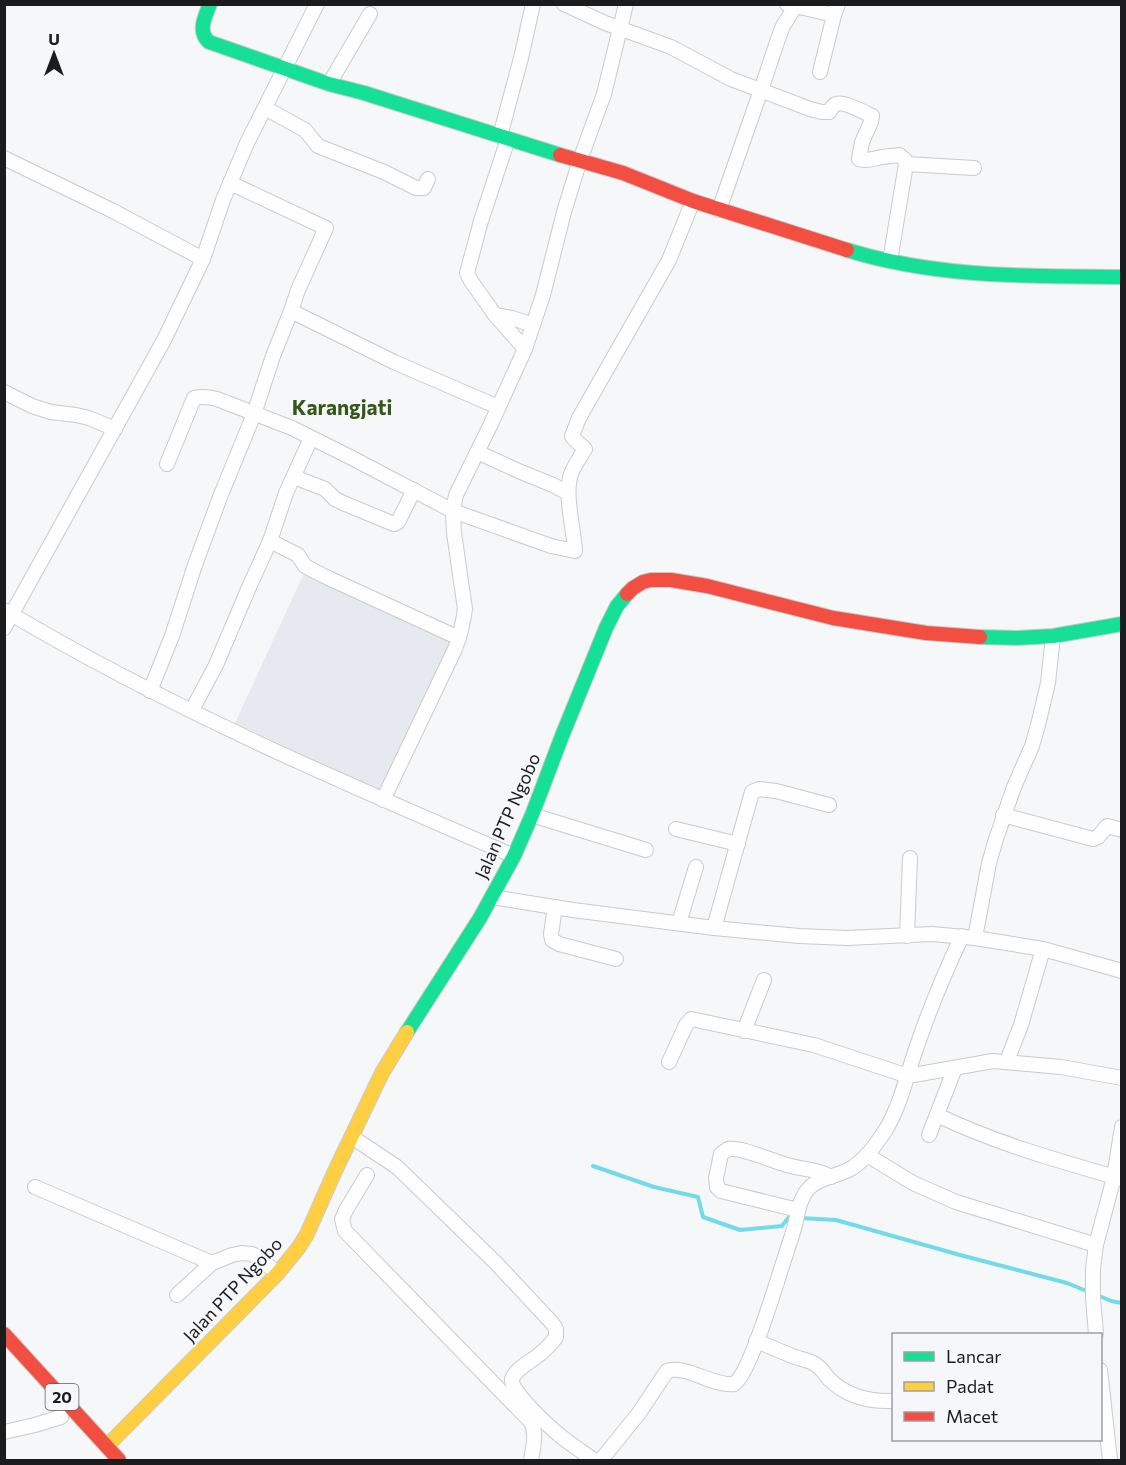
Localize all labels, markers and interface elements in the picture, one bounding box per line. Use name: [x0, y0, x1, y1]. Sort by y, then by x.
north arrow: [24, 24, 84, 84]
text: U: [48, 29, 60, 48]
district label: Karangjati: [292, 394, 392, 419]
street label: Jalan PTP Ngobo: [470, 749, 545, 882]
street label: Jalan PTP Ngobo: [178, 1232, 286, 1346]
legend: [892, 1333, 1102, 1441]
text: Lancar: [946, 1345, 1002, 1367]
text: Padat: [946, 1375, 994, 1397]
road number: 20: [46, 1384, 78, 1410]
text: Macet: [946, 1405, 998, 1427]

